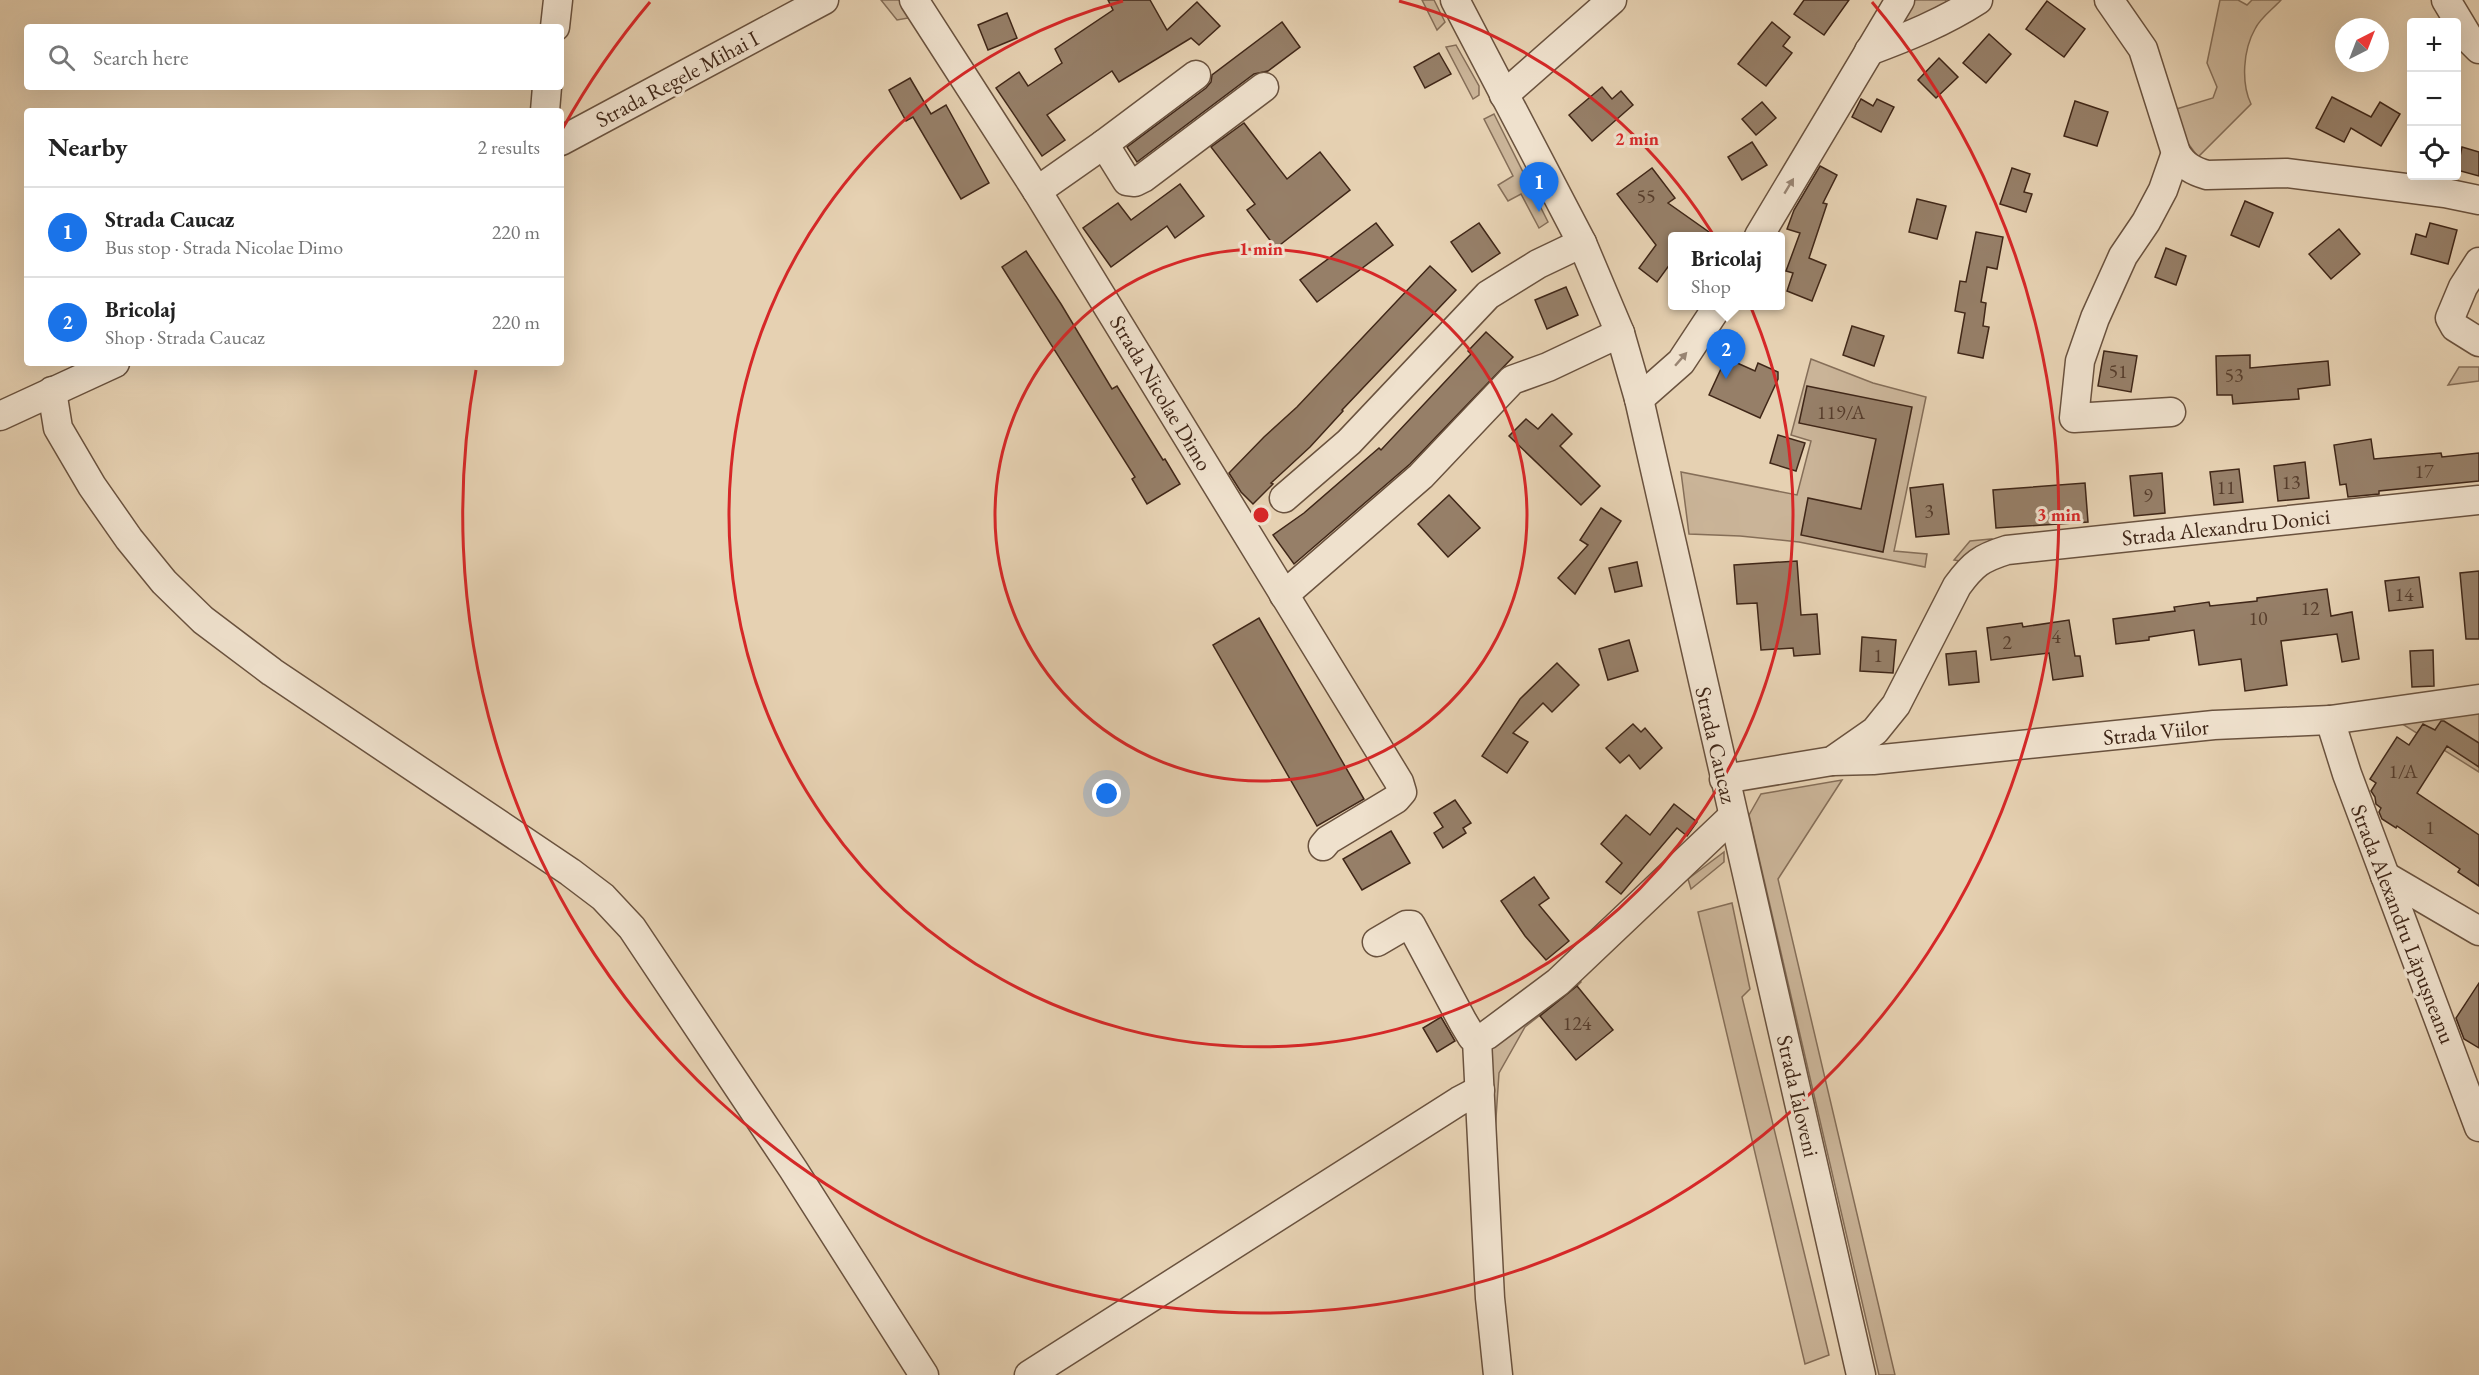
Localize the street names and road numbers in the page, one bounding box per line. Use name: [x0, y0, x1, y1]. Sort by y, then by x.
street label: Strada Regele Mihai I: [590, 24, 764, 134]
street label: Strada Nicolae Dimo: [1103, 310, 1219, 476]
street label: Strada Alexandru Donici: [2120, 502, 2332, 552]
street label: Strada Caucaz: [1689, 684, 1744, 807]
street label: Strada Viilor: [2102, 712, 2211, 752]
street label: Strada Alexandru Lăpușneanu: [2344, 800, 2462, 1048]
street label: Strada Ialoveni: [1770, 1032, 1826, 1160]

